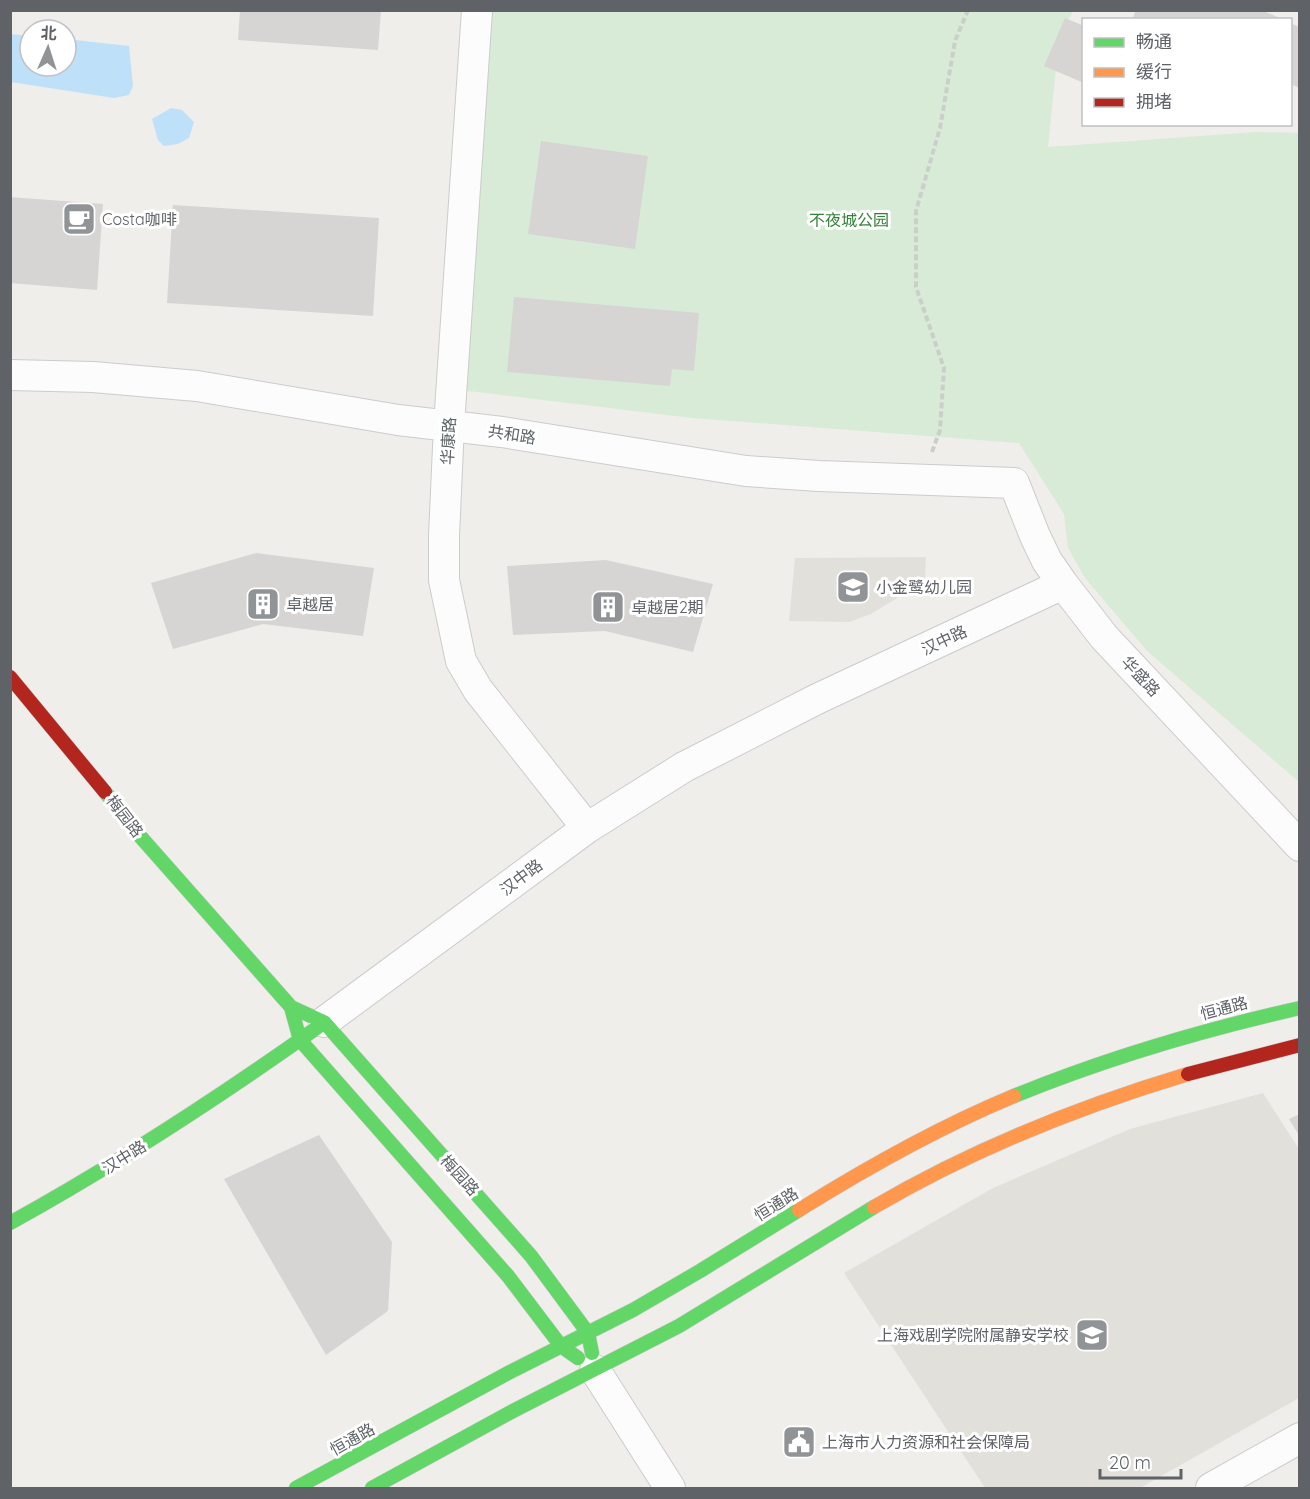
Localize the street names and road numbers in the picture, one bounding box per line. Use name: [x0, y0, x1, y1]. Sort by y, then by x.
street label: 华康路: [437, 417, 459, 465]
street label: 共和路: [487, 420, 537, 448]
street label: 汉中路: [918, 621, 970, 659]
street label: 华盛路: [1117, 652, 1165, 700]
street label: 梅园路: [102, 791, 148, 841]
street label: 汉中路: [496, 855, 546, 899]
street label: 恒通路: [1198, 992, 1250, 1024]
street label: 汉中路: [98, 1136, 150, 1178]
street label: 梅园路: [437, 1150, 483, 1200]
street label: 恒通路: [750, 1183, 802, 1225]
street label: 恒通路: [326, 1419, 378, 1459]

